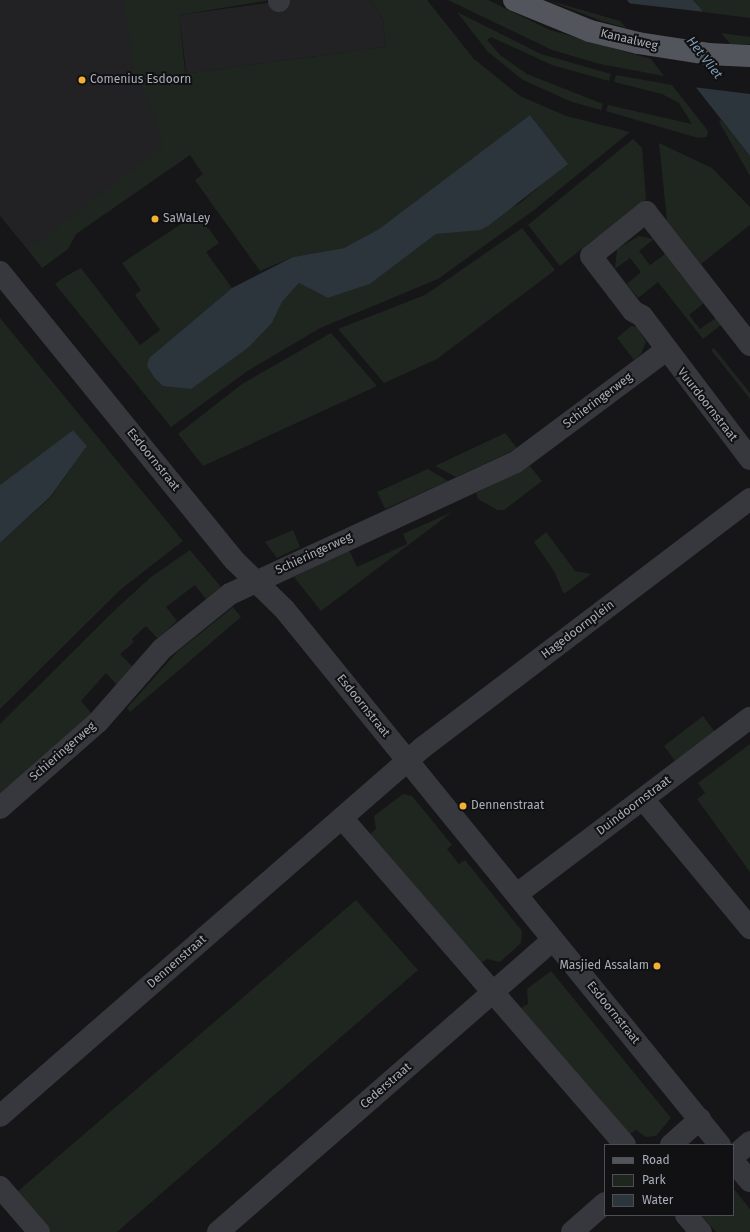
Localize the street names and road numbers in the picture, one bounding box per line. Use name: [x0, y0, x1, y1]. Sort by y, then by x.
street label: Kanaalweg: [599, 26, 659, 54]
street label: Vuurdoornstraat: [674, 365, 740, 445]
street label: Schieringerweg: [561, 370, 635, 432]
street label: Esdoornstraat: [123, 426, 183, 494]
street label: Schieringerweg: [273, 530, 355, 578]
street label: Hagedoornplein: [539, 598, 617, 662]
street label: Esdoornstraat: [333, 672, 393, 740]
street label: Schieringerweg: [27, 719, 99, 785]
street label: Duindoornstraat: [594, 773, 674, 839]
street label: Dennenstraat: [145, 932, 209, 992]
street label: Esdoornstraat: [583, 979, 643, 1047]
street label: Cederstraat: [358, 1060, 414, 1112]

